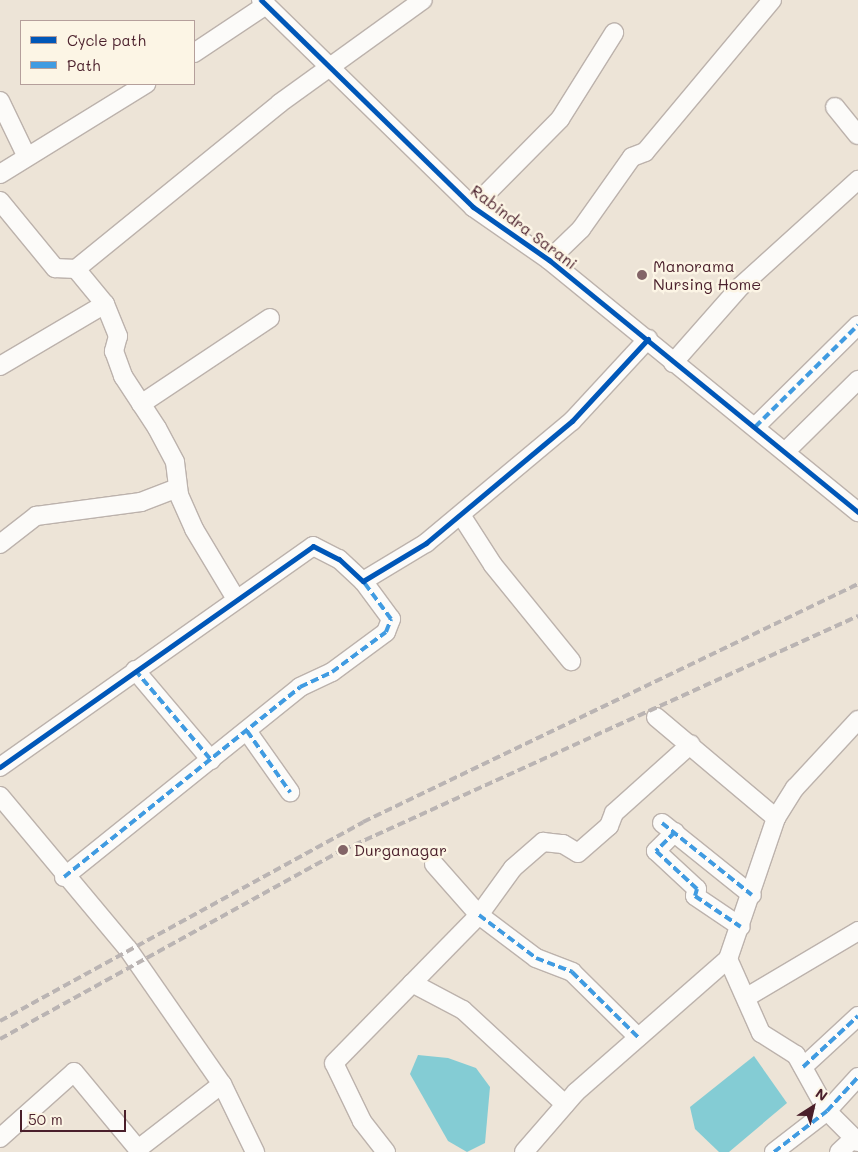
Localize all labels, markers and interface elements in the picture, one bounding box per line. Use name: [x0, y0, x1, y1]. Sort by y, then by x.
legend: [20, 20, 195, 85]
text: Cycle path: [67, 30, 146, 50]
text: Path: [67, 55, 101, 75]
street label: Rabindra Sarani: [467, 181, 581, 273]
place label: Manorama Nursing Home: [653, 256, 761, 294]
marker: Manorama Nursing Home: [635, 268, 649, 282]
place label: Durganagar: [354, 840, 447, 860]
marker: Durganagar: [336, 843, 350, 857]
north arrow: [788, 1082, 838, 1132]
text: N: [812, 1083, 832, 1105]
scale bar: [22, 1100, 129, 1132]
text: 50 m: [28, 1109, 63, 1129]

